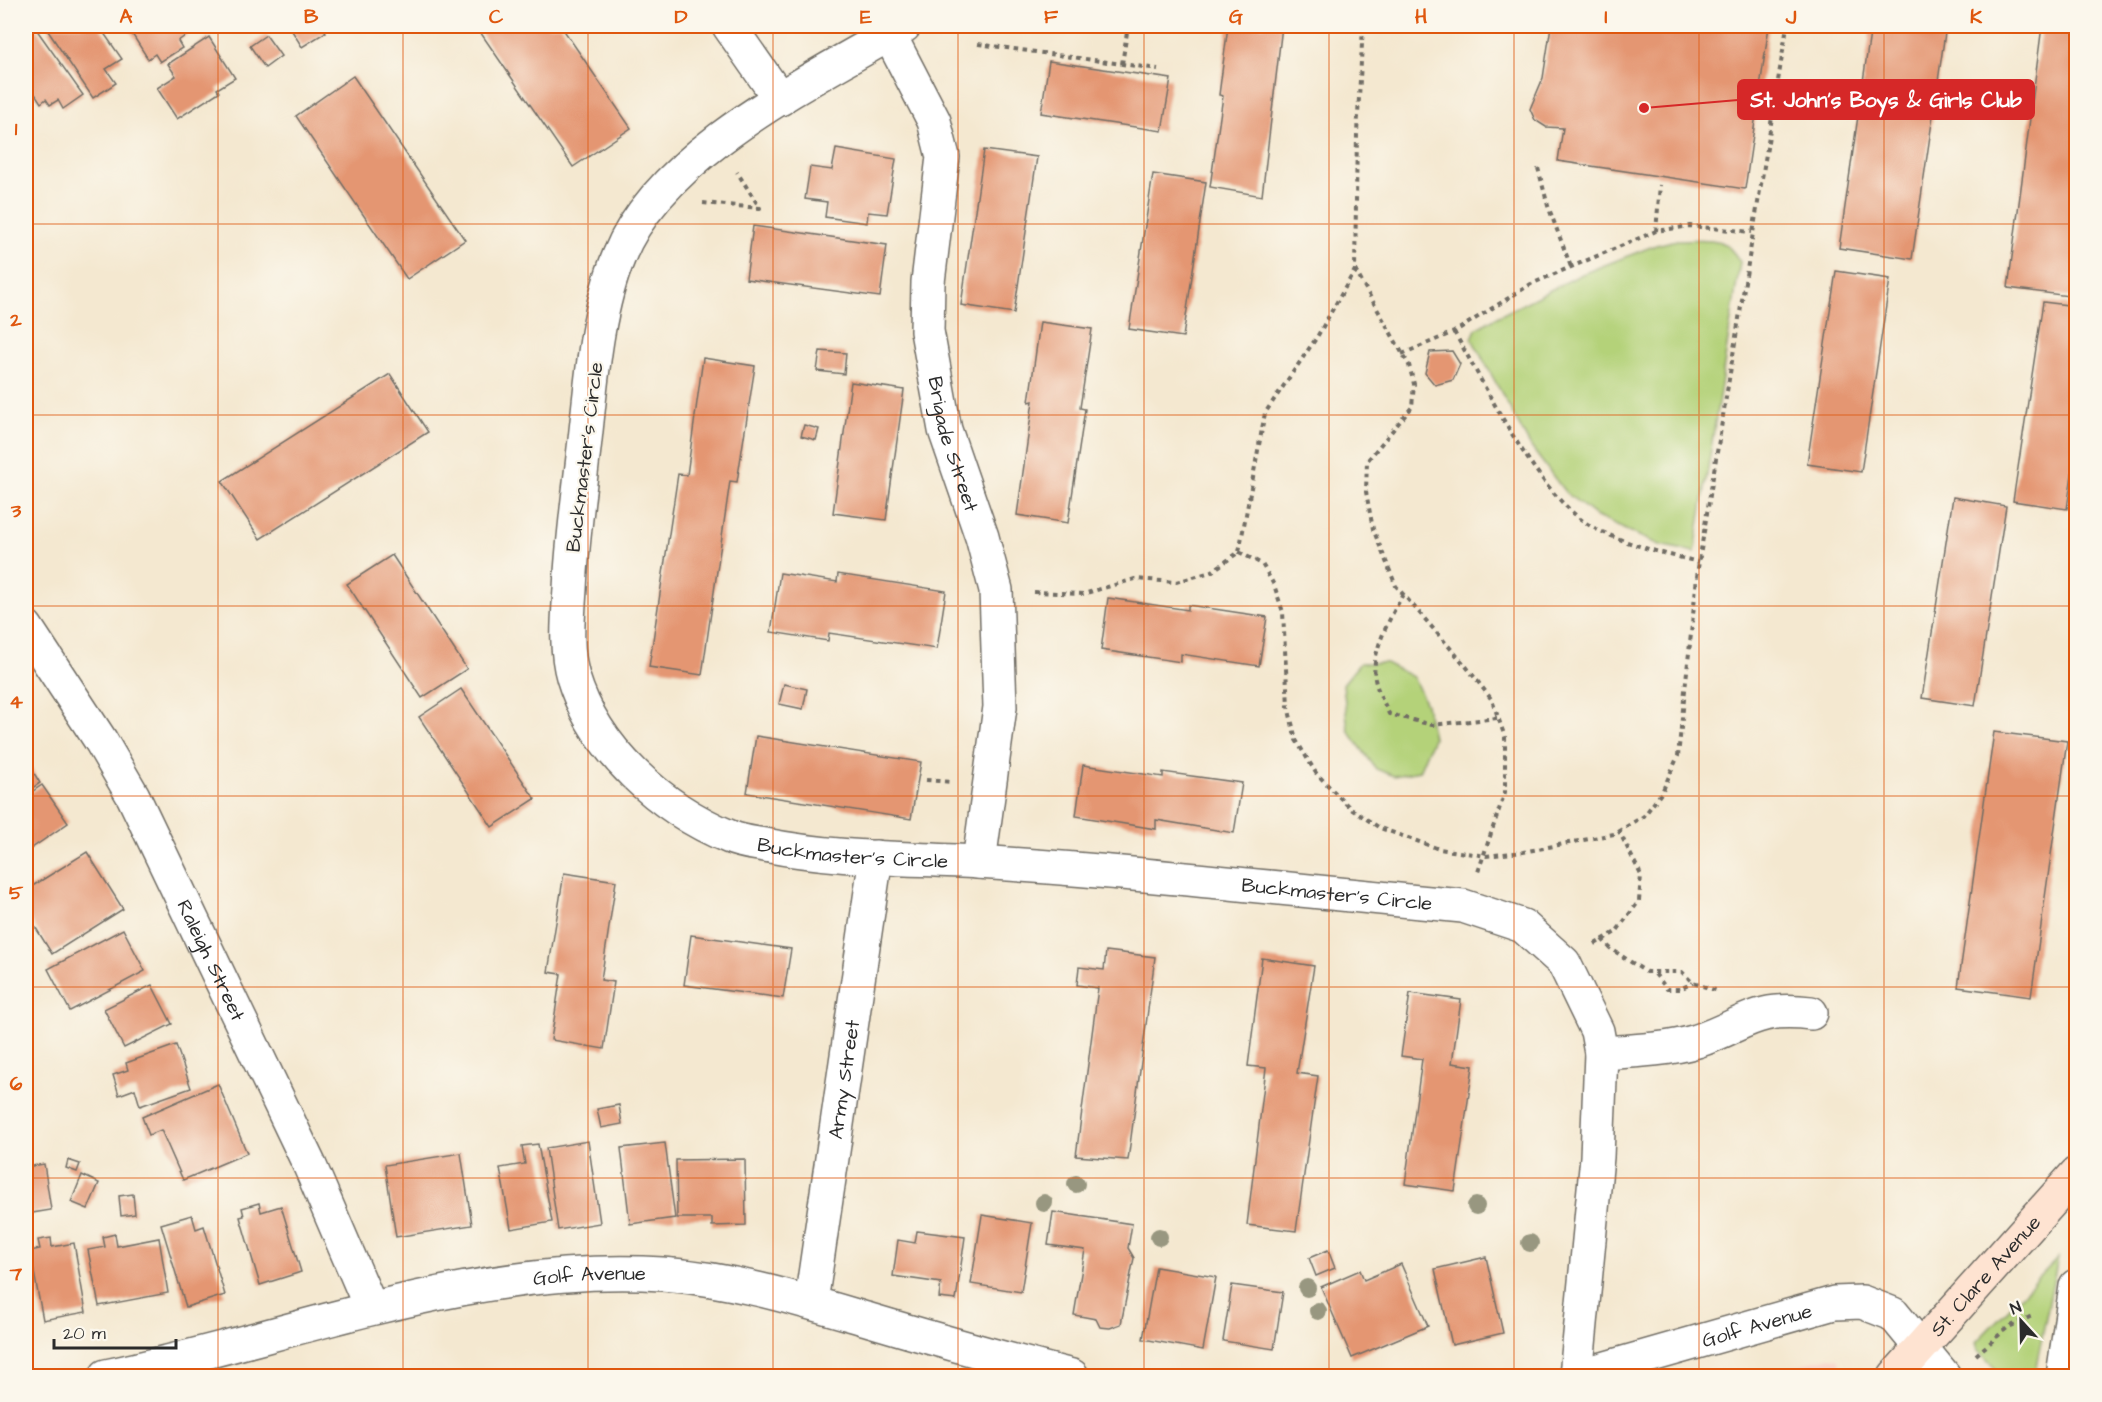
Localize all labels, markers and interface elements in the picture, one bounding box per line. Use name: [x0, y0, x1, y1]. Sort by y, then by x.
text: A: [120, 3, 133, 31]
text: B: [304, 3, 319, 31]
text: C: [489, 3, 504, 31]
text: D: [675, 3, 688, 31]
text: E: [860, 3, 872, 31]
text: F: [1044, 3, 1059, 31]
text: G: [1229, 3, 1243, 31]
text: H: [1415, 3, 1427, 31]
text: I: [1604, 3, 1608, 31]
text: J: [1785, 3, 1797, 31]
text: K: [1970, 3, 1983, 31]
callout: St. John's Boys & Girls Club: [1738, 80, 2034, 119]
text: St. John's Boys & Girls Club: [1749, 86, 2022, 118]
text: 1: [15, 115, 18, 143]
text: 2: [9, 306, 22, 334]
street label: Buckmaster's Circle: [559, 360, 611, 554]
street label: Brigade Street: [921, 374, 985, 515]
text: 3: [10, 497, 22, 525]
text: 4: [9, 688, 23, 716]
street label: Buckmaster's Circle: [755, 831, 949, 876]
street label: Buckmaster's Circle: [1240, 871, 1434, 918]
text: 5: [9, 879, 24, 907]
street label: Raleigh Street: [170, 895, 252, 1026]
street label: Army Street: [822, 1018, 867, 1141]
text: 6: [10, 1070, 23, 1098]
street label: St. Clare Avenue: [1924, 1209, 2048, 1343]
text: 7: [9, 1260, 23, 1288]
street label: Golf Avenue: [532, 1260, 646, 1293]
north arrow: [1991, 1291, 2051, 1351]
text: N: [2007, 1296, 2025, 1320]
street label: Golf Avenue: [1699, 1297, 1816, 1355]
scale bar: [54, 1312, 176, 1350]
text: 20 m: [63, 1321, 106, 1346]

